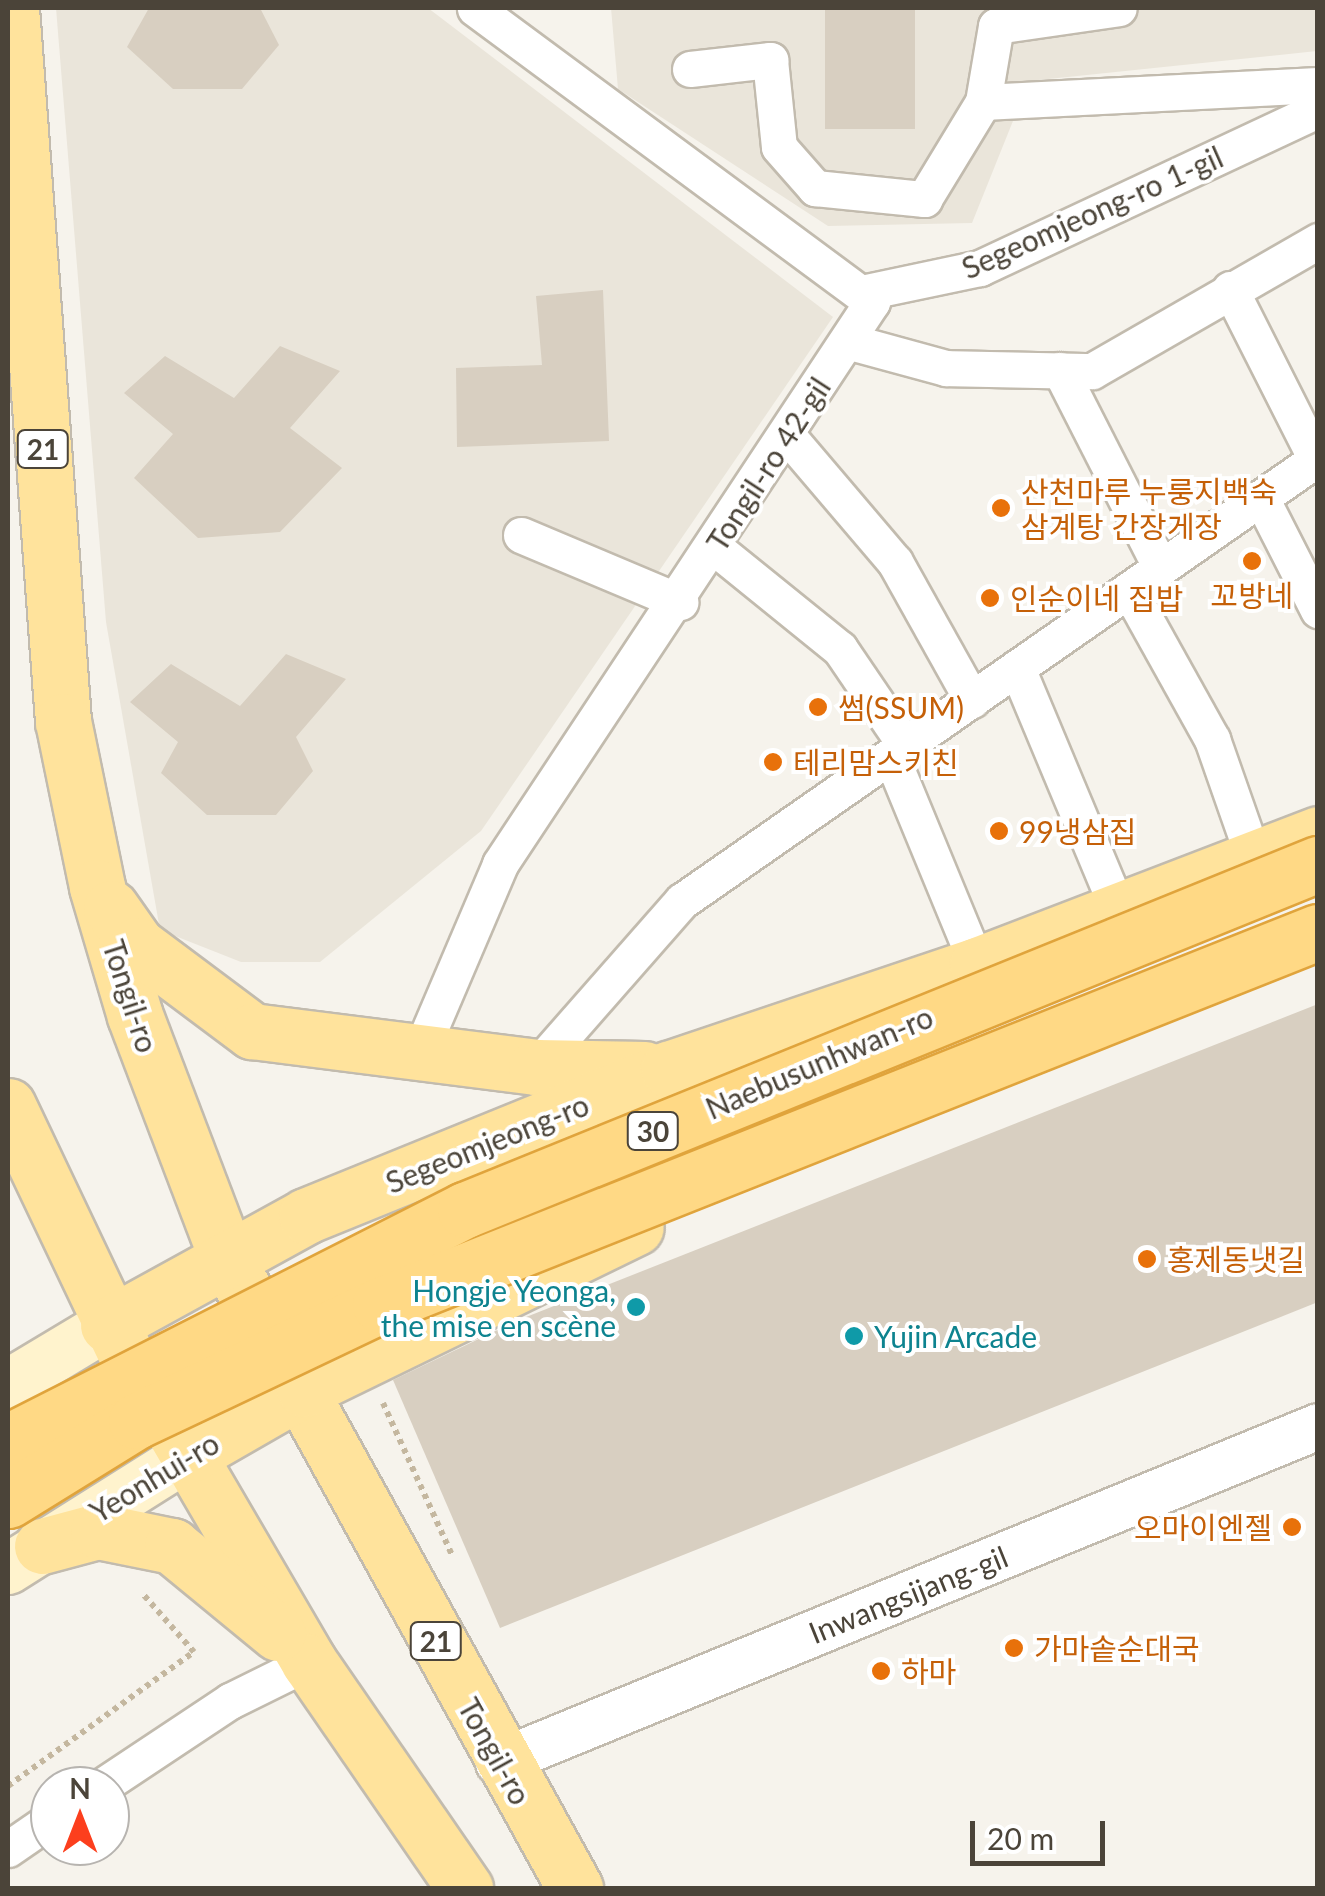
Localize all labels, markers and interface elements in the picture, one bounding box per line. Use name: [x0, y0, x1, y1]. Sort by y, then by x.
street label: Segeomjeong-ro 1-gil: [956, 138, 1228, 286]
street label: Tongil-ro 42-gil: [699, 370, 837, 558]
road number: 21: [15, 426, 70, 472]
place label: 산천마루 누룽지백숙 삼계탕 간장게장: [1021, 473, 1277, 544]
marker: 산천마루 누룽지백숙 삼계탕 간장게장: [990, 497, 1012, 519]
marker: 꼬방네: [1241, 550, 1263, 572]
place label: 꼬방네: [1211, 577, 1293, 613]
place label: 인순이네 집밥: [1010, 580, 1183, 616]
marker: 인순이네 집밥: [979, 587, 1001, 609]
place label: 썸(SSUM): [838, 689, 964, 725]
marker: 썸(SSUM): [807, 696, 829, 718]
place label: 테리맘스키친: [793, 744, 959, 780]
marker: 테리맘스키친: [762, 751, 784, 773]
place label: 99냉삼집: [1019, 813, 1137, 849]
marker: 99냉삼집: [988, 820, 1010, 842]
street label: Tongil-ro: [96, 935, 166, 1057]
street label: Naebusunhwan-ro: [700, 998, 938, 1126]
street label: Segeomjeong-ro: [380, 1086, 594, 1200]
road number: 30: [626, 1108, 680, 1154]
place label: 홍제동냇길: [1167, 1241, 1305, 1277]
marker: 홍제동냇길: [1136, 1248, 1158, 1270]
place label: Hongje Yeonga, the mise en scène: [381, 1272, 616, 1342]
marker: Hongje Yeonga, the mise en scène: [625, 1296, 647, 1318]
place label: Yujin Arcade: [874, 1318, 1038, 1354]
marker: Yujin Arcade: [843, 1325, 865, 1347]
street label: Yeonhui-ro: [83, 1424, 225, 1530]
place label: 오마이엔젤: [1134, 1509, 1272, 1545]
marker: 오마이엔젤: [1281, 1516, 1303, 1538]
street label: Inwangsijang-gil: [803, 1538, 1013, 1650]
road number: 21: [408, 1618, 464, 1664]
place label: 가마솥순대국: [1034, 1630, 1200, 1666]
marker: 가마솥순대국: [1003, 1637, 1025, 1659]
place label: 하마: [901, 1653, 956, 1689]
marker: 하마: [870, 1660, 892, 1682]
street label: Tongil-ro: [451, 1691, 539, 1811]
north arrow: [30, 1766, 130, 1866]
text: N: [69, 1771, 91, 1805]
scale bar: [975, 1801, 1110, 1863]
text: 20 m: [987, 1820, 1054, 1856]

